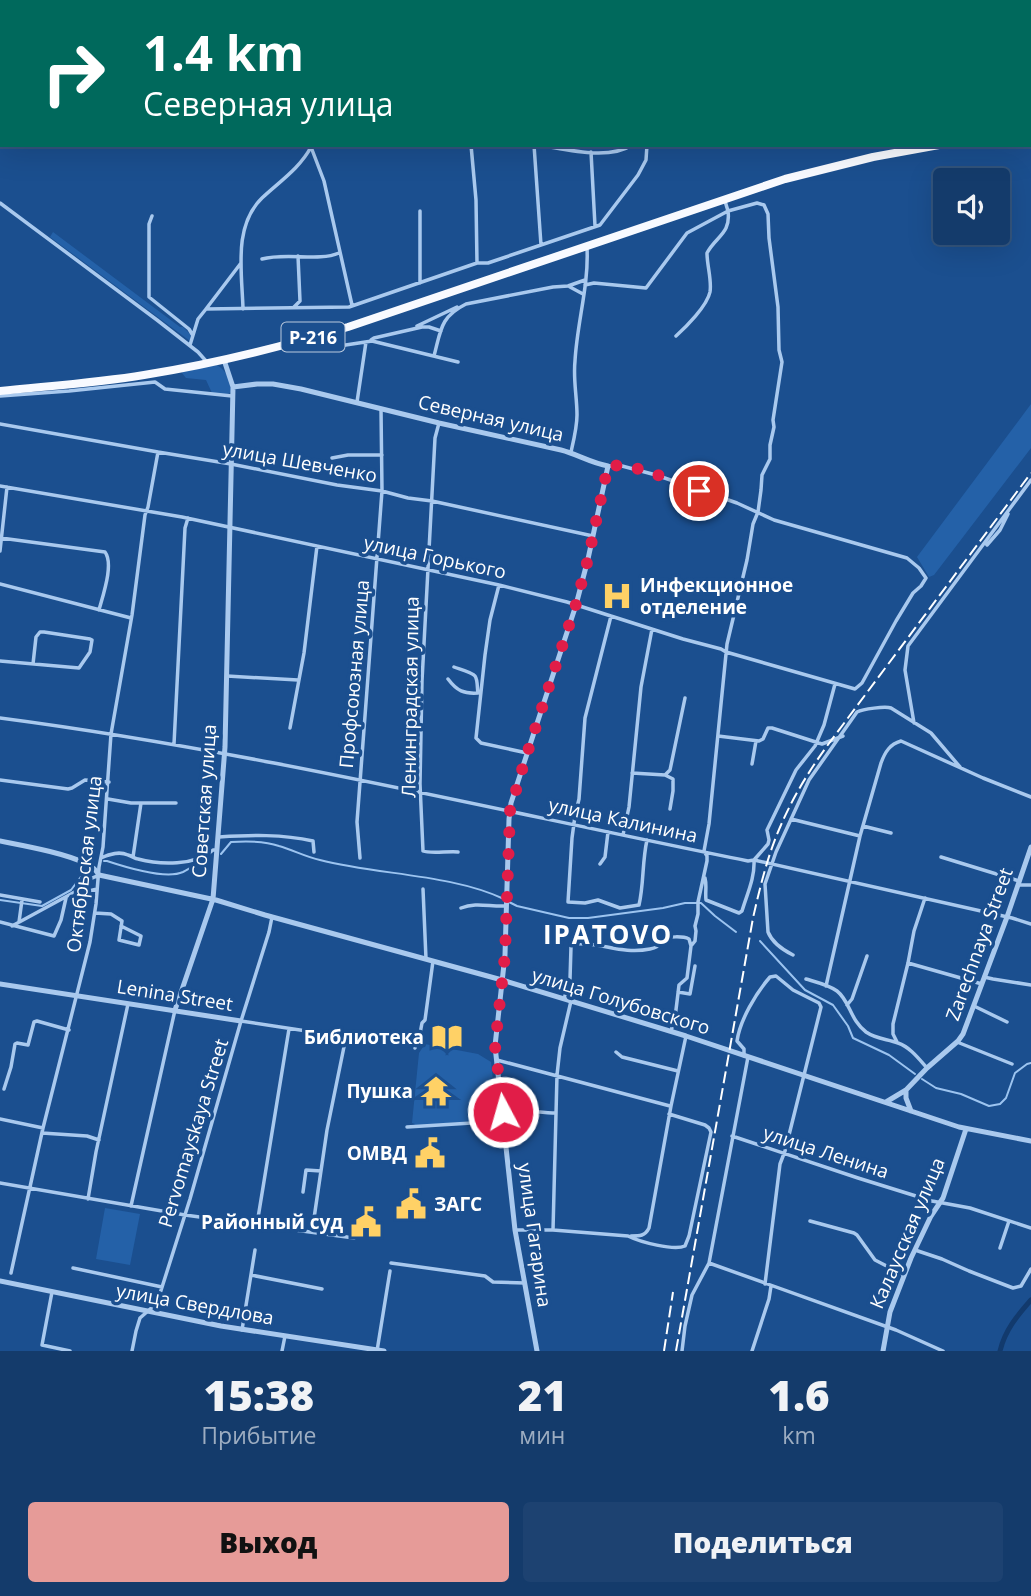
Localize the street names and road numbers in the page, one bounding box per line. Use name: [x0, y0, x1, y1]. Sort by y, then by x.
road number: Р-216: [282, 323, 344, 352]
street label: Северная улица: [416, 389, 566, 447]
street label: улица Шевченко: [221, 436, 379, 488]
street label: улица Горького: [361, 529, 509, 585]
street label: Профсоюзная улица: [333, 579, 375, 769]
street label: Ленинградская улица: [395, 596, 425, 798]
street label: Советская улица: [186, 723, 222, 879]
street label: Октябрьская улица: [60, 774, 108, 954]
street label: улица Калинина: [546, 792, 700, 848]
street label: Zarechnaya Street: [939, 864, 1019, 1024]
street label: улица Голубовского: [529, 961, 713, 1041]
street label: Lenina Street: [115, 973, 235, 1017]
street label: Pervomayskaya Street: [152, 1035, 234, 1231]
street label: улица Ленина: [760, 1119, 892, 1185]
street label: Калаусская улица: [863, 1153, 951, 1313]
street label: улица Гагарина: [512, 1161, 558, 1309]
street label: улица Свердлова: [114, 1277, 276, 1331]

